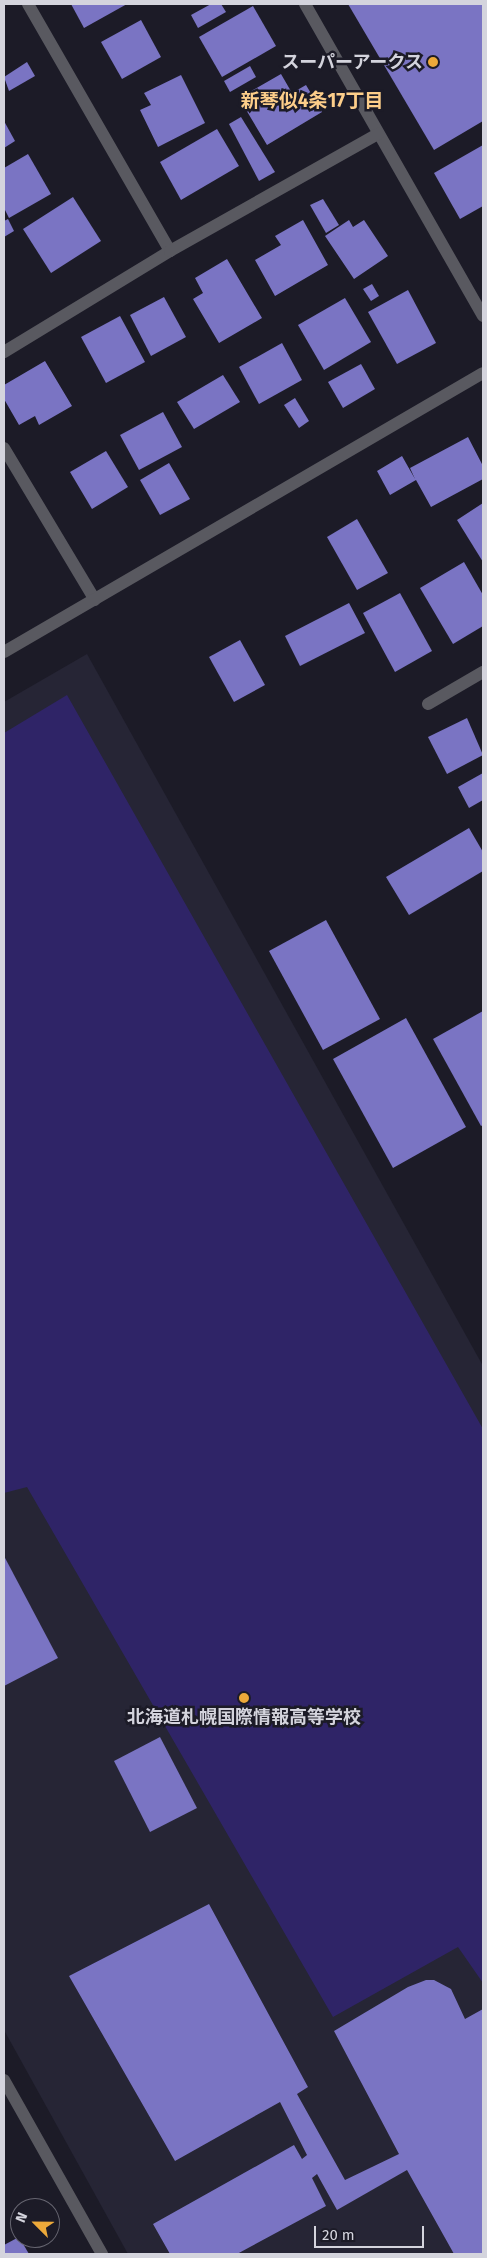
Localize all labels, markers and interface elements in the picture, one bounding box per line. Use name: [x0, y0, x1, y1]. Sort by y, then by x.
place label: スーパーアークス: [280, 51, 423, 73]
marker: スーパーアークス: [427, 56, 439, 68]
district label: 新琴似4条17丁目: [241, 90, 383, 112]
marker: 北海道札幌国際情報高等学校: [238, 1692, 250, 1704]
place label: 北海道札幌国際情報高等学校: [127, 1706, 361, 1728]
north arrow: [10, 2198, 60, 2248]
text: N: [12, 2210, 31, 2225]
scale bar: [317, 2216, 427, 2248]
text: 20 m: [322, 2226, 355, 2244]

